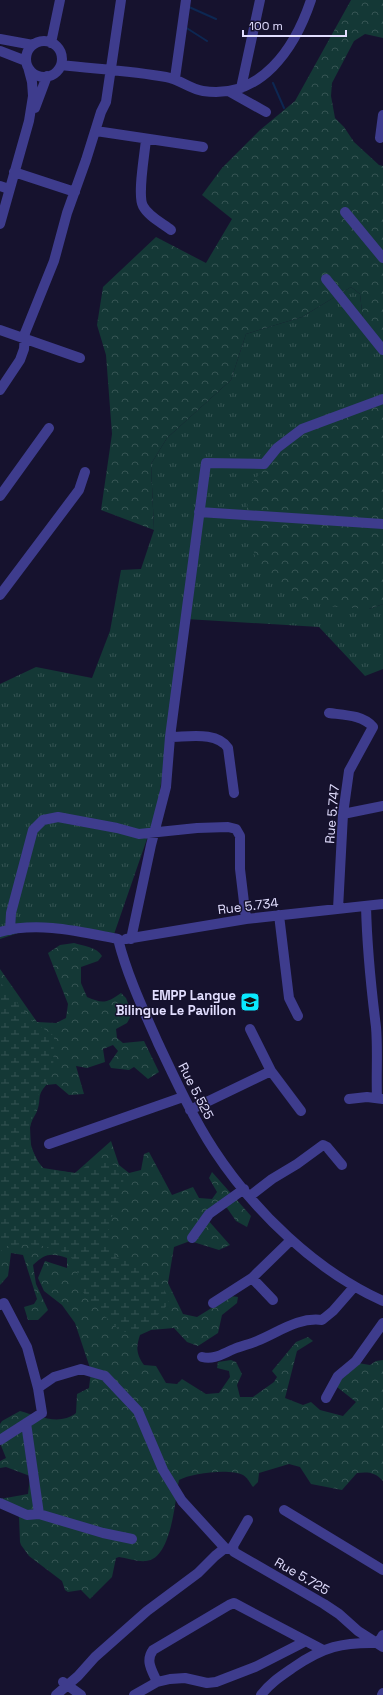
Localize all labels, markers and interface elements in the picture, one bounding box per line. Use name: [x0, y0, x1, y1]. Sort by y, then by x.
scale bar: [243, 12, 346, 38]
text: 100 m: [249, 18, 283, 34]
street label: Rue 5.747: [321, 784, 343, 844]
street label: Rue 5.734: [217, 894, 279, 918]
place label: EMPP Langue Bilingue Le Pavillon: [116, 987, 236, 1019]
school or university icon: EMPP Langue Bilingue Le Pavillon: [239, 991, 261, 1013]
street label: Rue 5.525: [174, 1060, 218, 1122]
street label: Rue 5.725: [271, 1553, 333, 1599]

